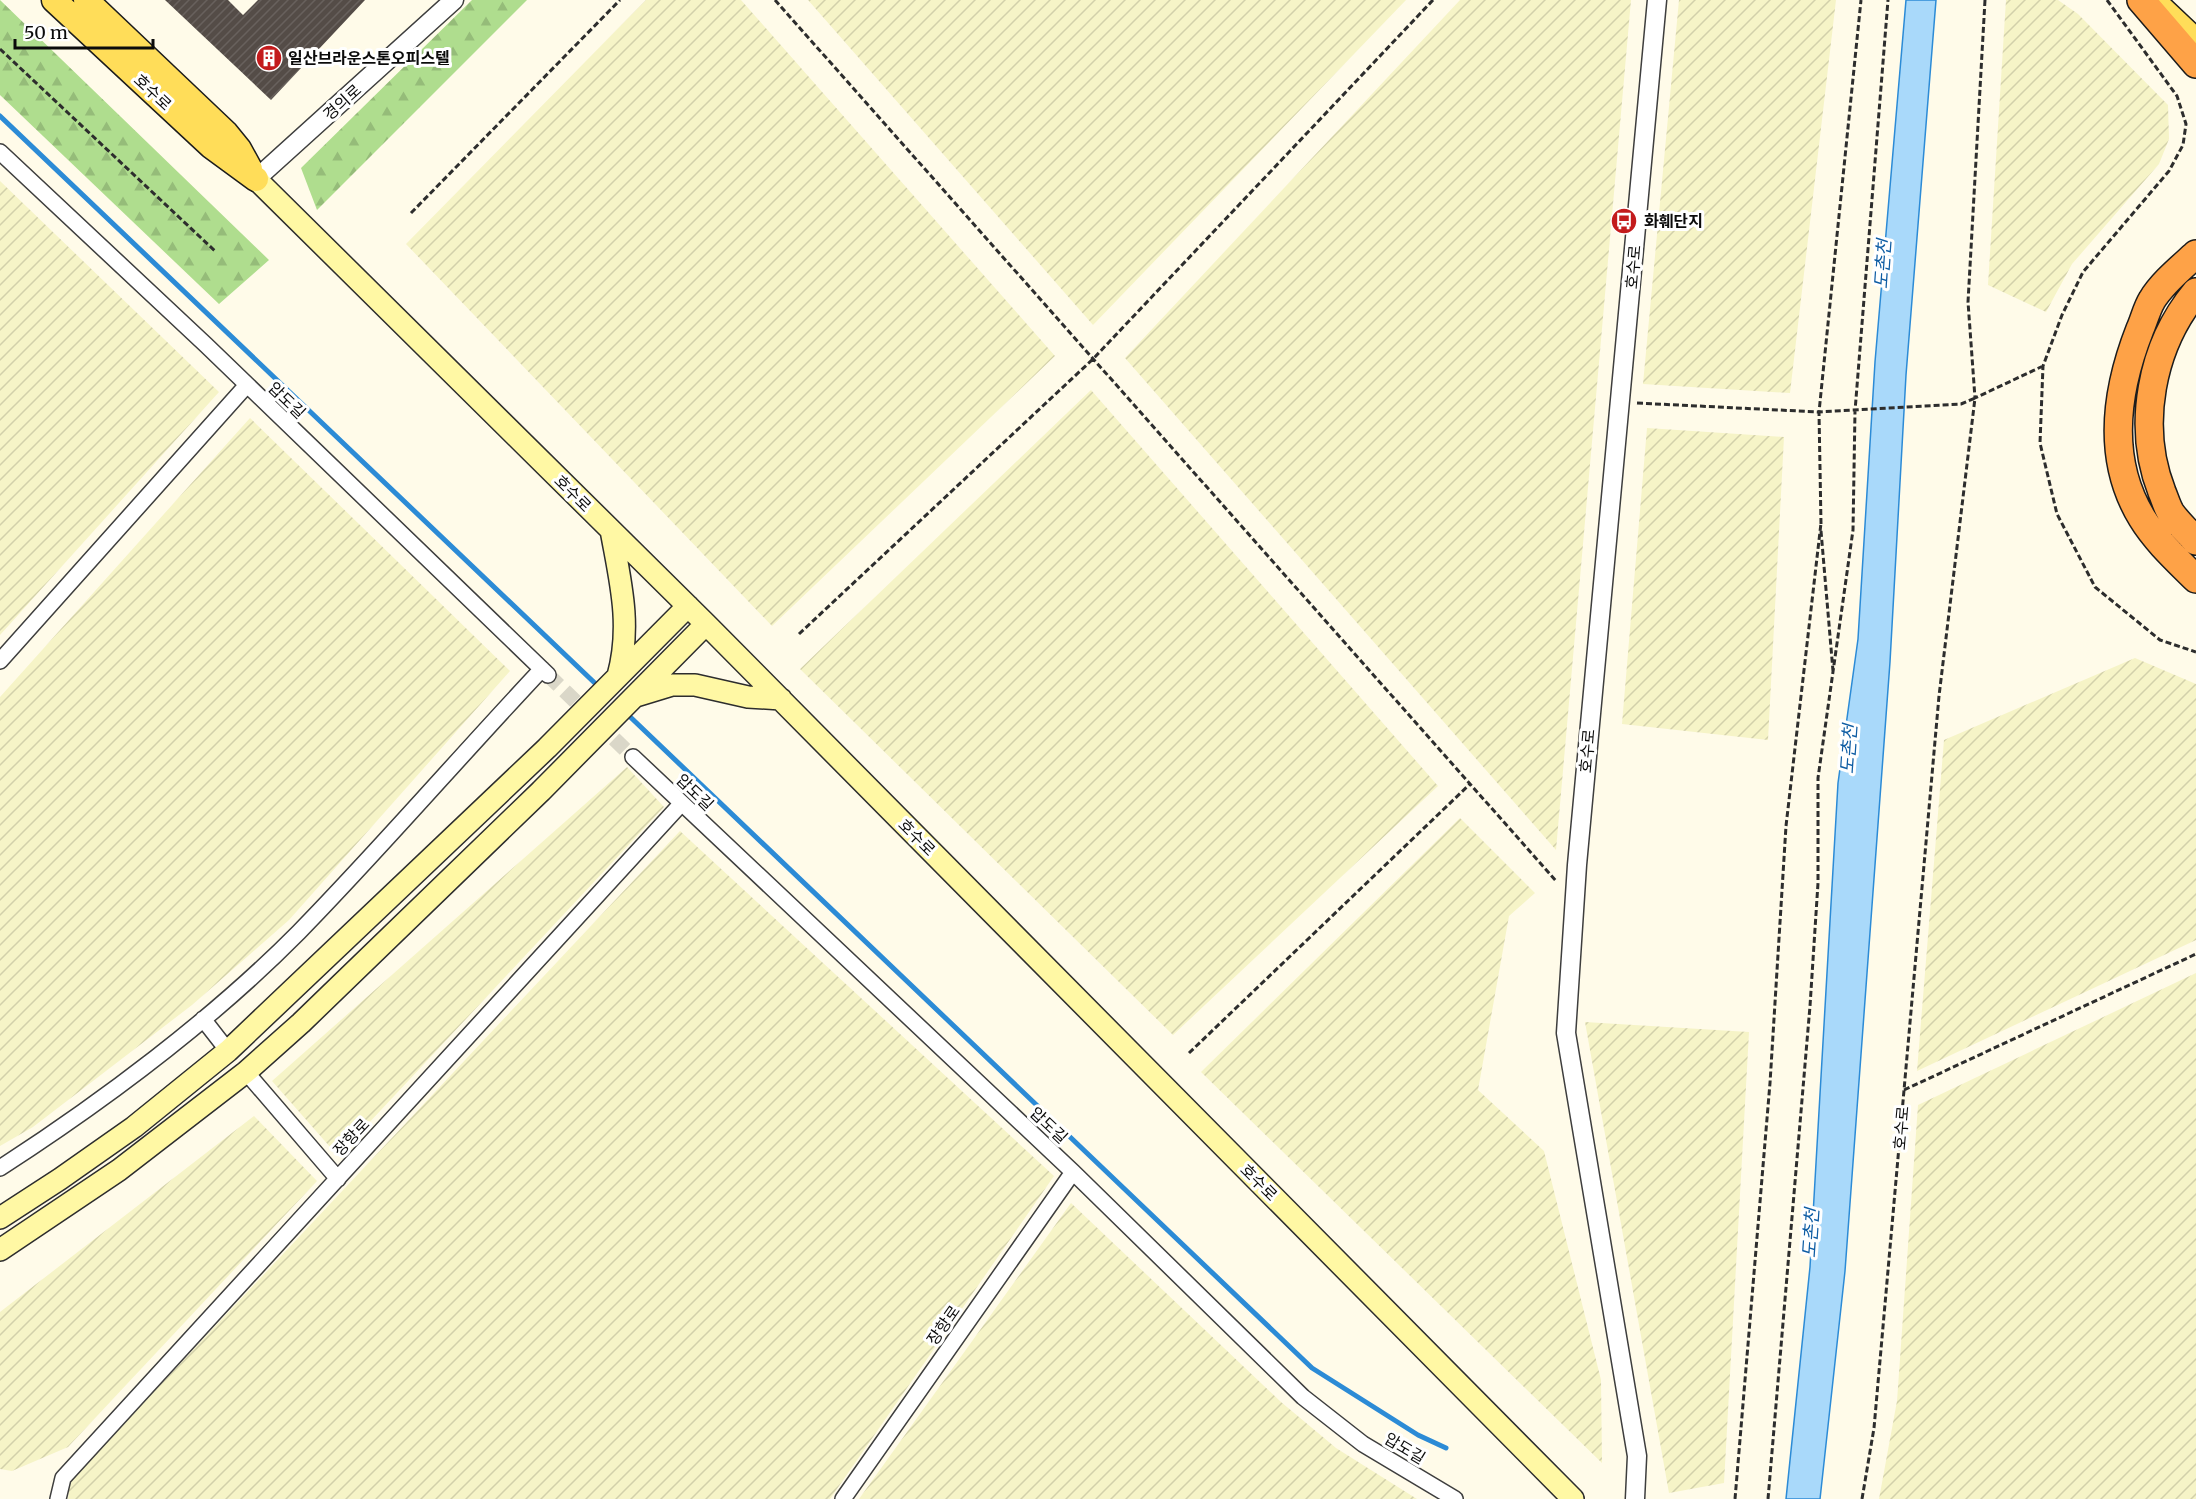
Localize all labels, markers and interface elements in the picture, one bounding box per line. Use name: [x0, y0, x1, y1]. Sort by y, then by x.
scale bar: [15, 12, 153, 50]
text: 50 m: [24, 21, 68, 44]
building icon: 일산브라운스톤오피스텔: [254, 43, 284, 73]
place label: 일산브라운스톤오피스텔: [288, 48, 450, 68]
street label: 호수로: [130, 70, 176, 115]
street label: 경의로: [319, 80, 365, 124]
bus stop icon: 화훼단지: [1609, 206, 1639, 236]
place label: 화훼단지: [1644, 211, 1703, 231]
water label: 도촌천: [1869, 236, 1896, 290]
street label: 호수로: [1621, 244, 1645, 290]
street label: 압도길: [264, 377, 310, 423]
street label: 호수로: [550, 470, 596, 516]
water label: 도촌천: [1835, 721, 1862, 775]
street label: 호수로: [1575, 728, 1599, 774]
street label: 압도길: [672, 769, 718, 815]
street label: 호수로: [894, 814, 940, 860]
street label: 압도길: [1026, 1103, 1072, 1147]
street label: 호수로: [1889, 1105, 1913, 1151]
street label: 장항로: [329, 1114, 374, 1160]
street label: 호수로: [1236, 1159, 1282, 1205]
water label: 도촌천: [1797, 1205, 1824, 1259]
street label: 장항로: [922, 1301, 964, 1349]
street label: 압도길: [1381, 1428, 1429, 1468]

